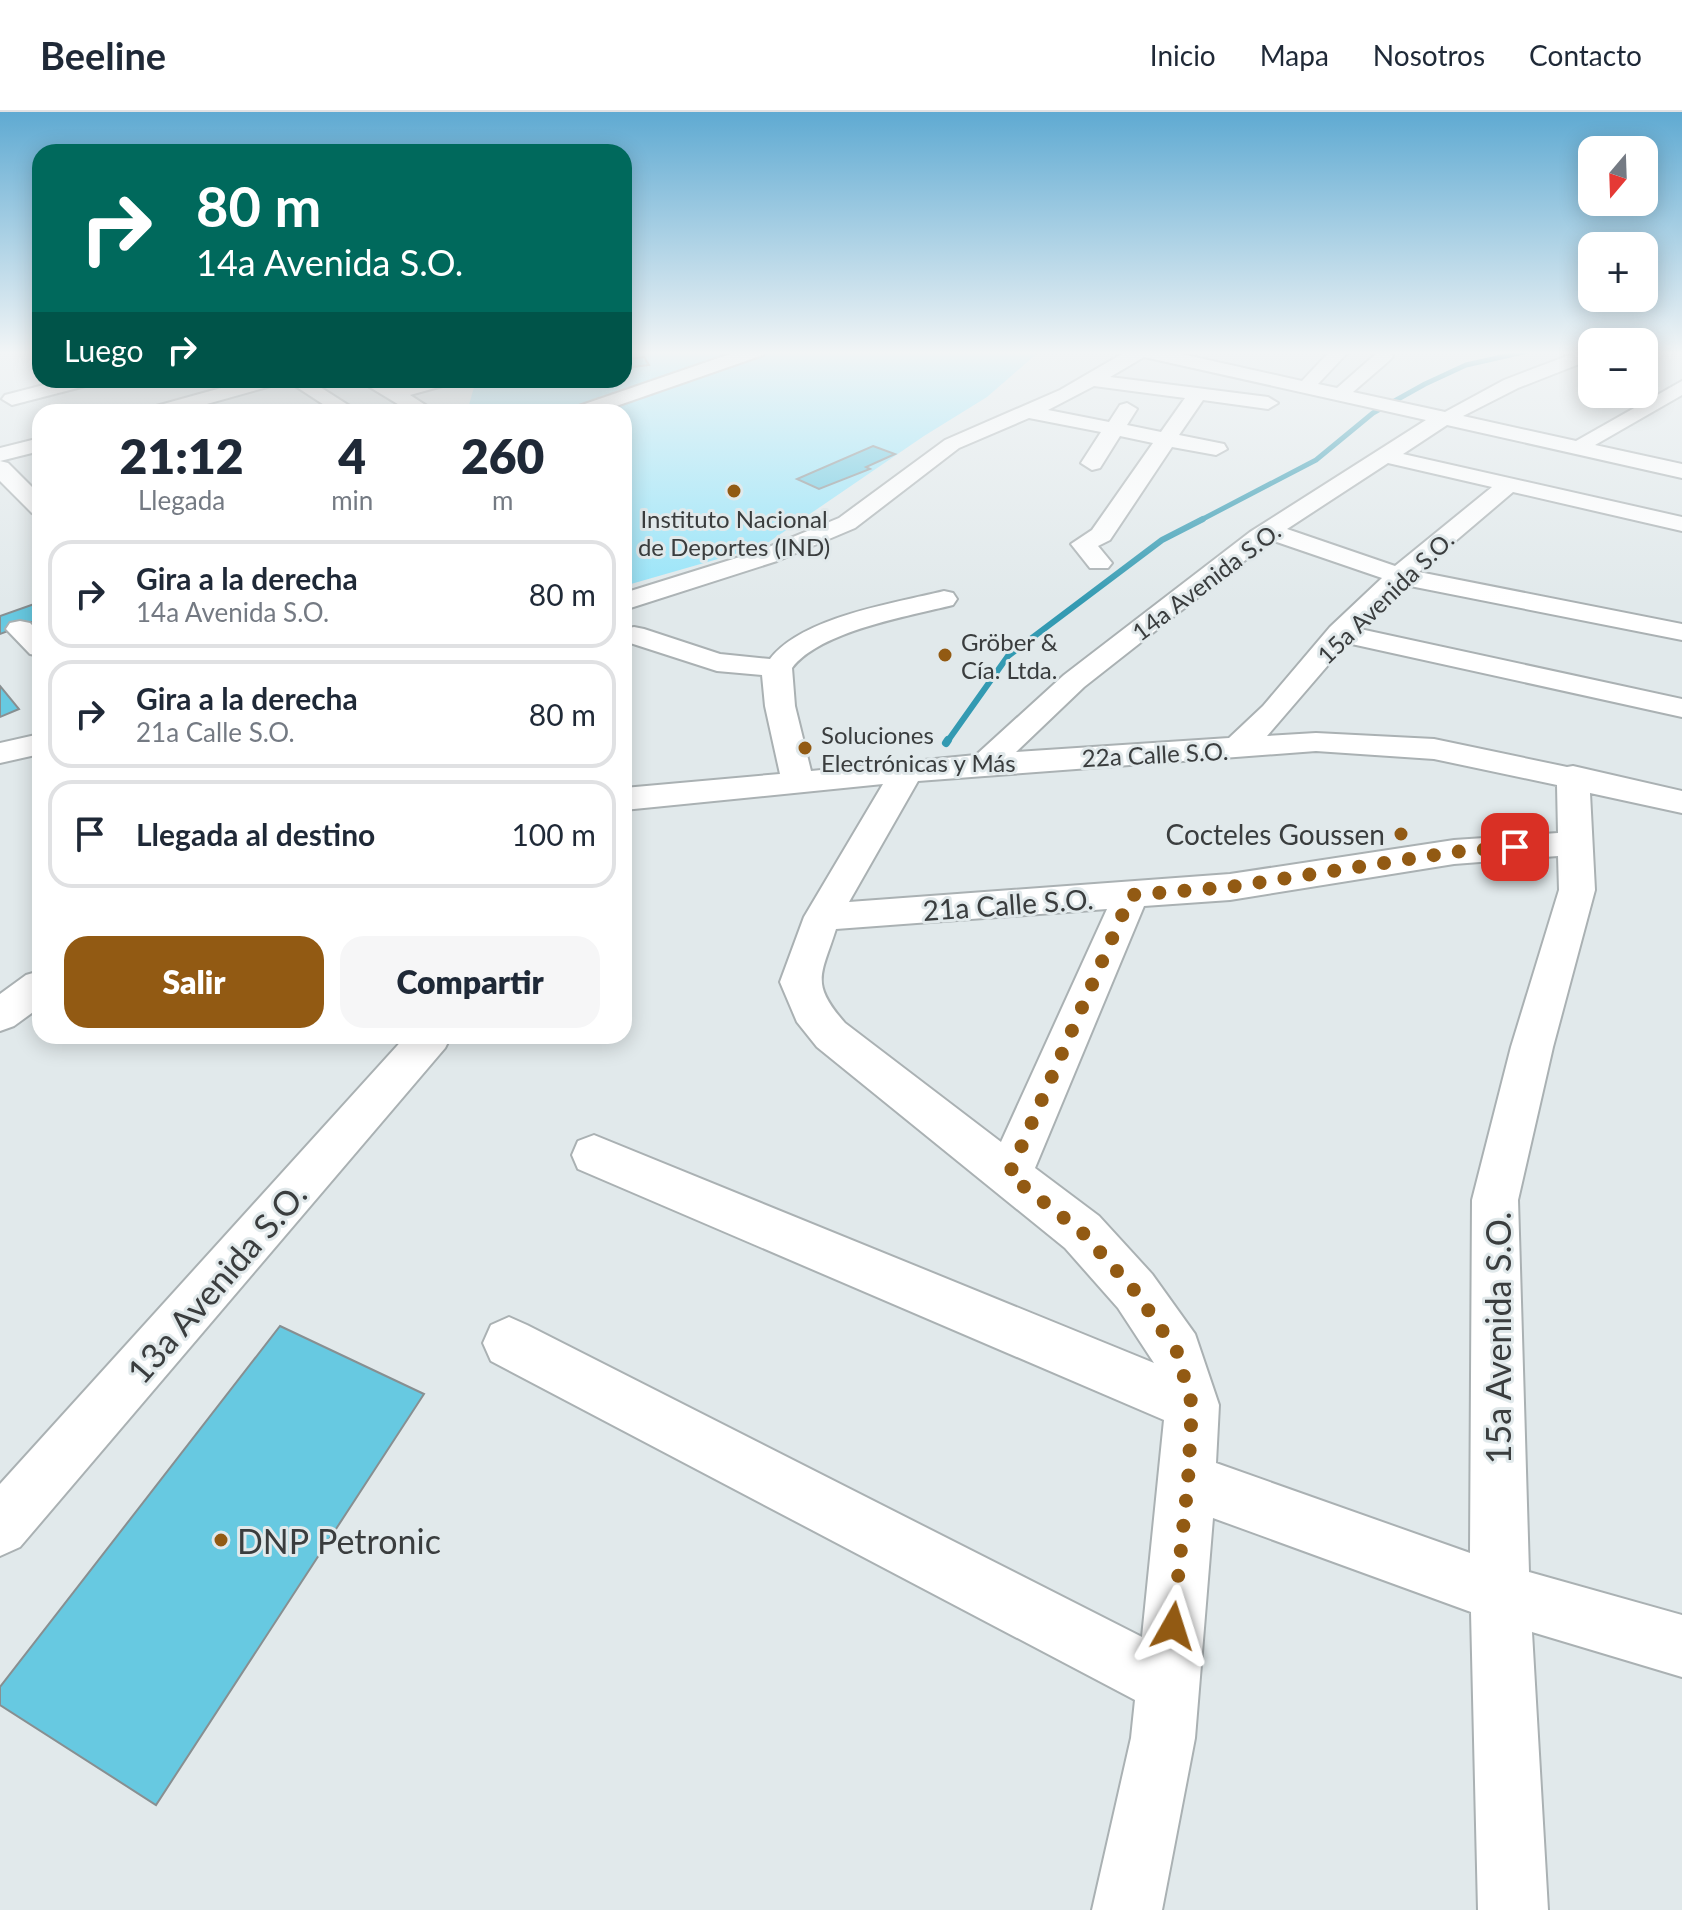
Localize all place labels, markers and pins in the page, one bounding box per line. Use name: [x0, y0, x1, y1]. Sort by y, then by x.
marker: Instituto Nacional de Deportes (IND): [725, 482, 743, 500]
place label: Instituto Nacional de Deportes (IND): [638, 504, 830, 561]
place label: Gröber & Cía. Ltda.: [961, 627, 1058, 684]
marker: Gröber & Cía. Ltda.: [936, 646, 954, 664]
place label: Soluciones Electrónicas y Más: [821, 720, 1016, 777]
marker: Soluciones Electrónicas y Más: [796, 739, 814, 757]
pin: [1481, 813, 1549, 881]
place label: Cocteles Goussen: [1165, 817, 1385, 851]
marker: Cocteles Goussen: [1392, 825, 1410, 843]
place label: DNP Petronic: [237, 1520, 441, 1561]
marker: DNP Petronic: [212, 1531, 230, 1549]

